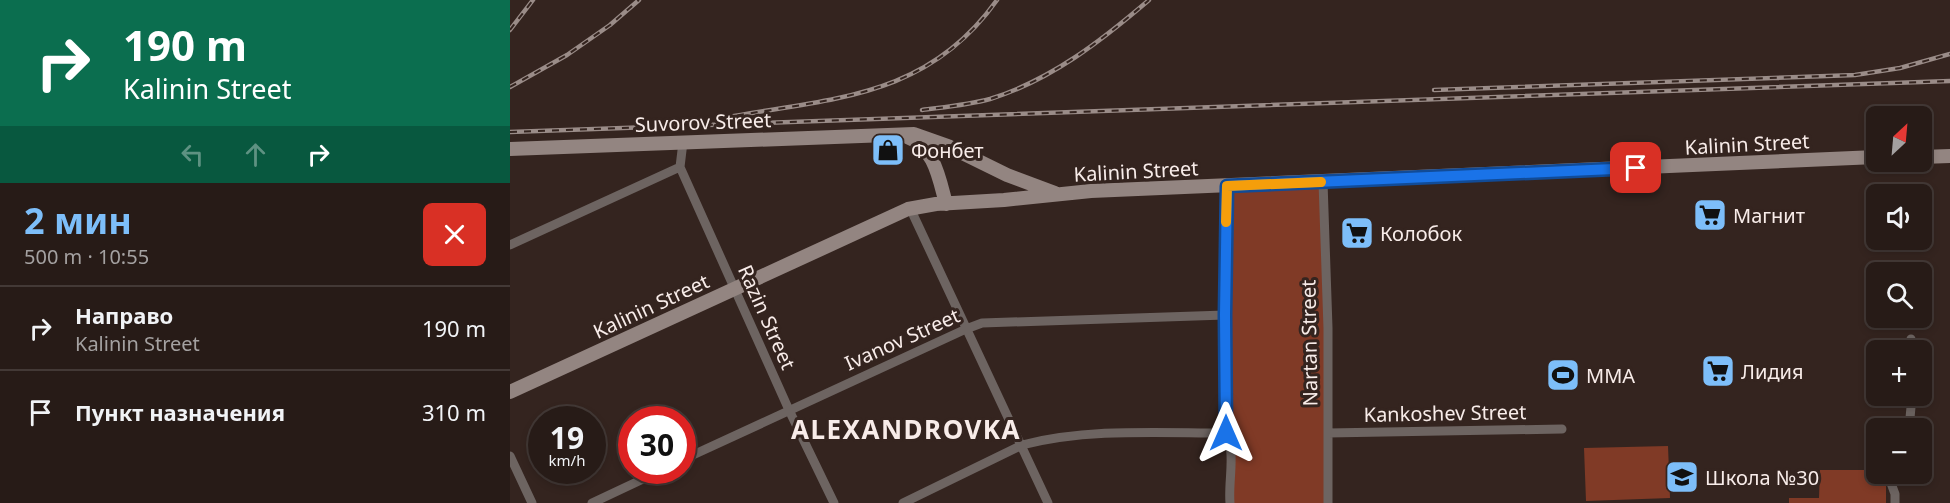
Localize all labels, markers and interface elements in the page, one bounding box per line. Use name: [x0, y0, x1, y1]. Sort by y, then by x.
text: 190 m: [123, 16, 247, 73]
icon: right: [24, 24, 102, 102]
text: Kalinin Street: [123, 70, 292, 107]
street label: Suvorov Street: [634, 106, 772, 138]
north arrow: [1866, 106, 1932, 172]
map controls: [1866, 106, 1932, 484]
street label: Kalinin Street: [1684, 127, 1810, 161]
shop icon: Фонбет: [870, 132, 906, 168]
place label: Фонбет: [911, 137, 984, 164]
icon: left: [176, 138, 209, 171]
icon: ahead: [239, 138, 272, 171]
icon: right: [302, 138, 335, 171]
pin: [1610, 142, 1661, 193]
icon: arrive: [1619, 151, 1652, 184]
street label: Kalinin Street: [1073, 154, 1199, 188]
button: sound: [1866, 184, 1932, 250]
text: 2 мин: [24, 196, 132, 245]
supermarket icon: Магнит: [1692, 197, 1728, 233]
place label: Магнит: [1733, 202, 1805, 229]
button: close: [423, 203, 486, 266]
supermarket icon: Колобок: [1339, 215, 1375, 251]
place label: Колобок: [1380, 220, 1462, 247]
text: 500 m · 10:55: [24, 243, 149, 270]
street label: Razin Street: [732, 261, 802, 373]
button: search: [1866, 262, 1932, 328]
street label: Kalinin Street: [589, 267, 713, 345]
street label: Nartan Street: [1294, 280, 1324, 406]
text: Направо: [75, 300, 173, 330]
street label: Ivanov Street: [840, 302, 964, 376]
icon: right: [24, 312, 57, 345]
text: 190 m: [422, 313, 486, 343]
text: Kalinin Street: [75, 330, 200, 357]
button: +: [1866, 340, 1932, 406]
supermarket icon: Лидия: [1700, 353, 1736, 389]
sports icon: MMA: [1545, 357, 1581, 393]
place label: Лидия: [1741, 358, 1803, 385]
place label: MMA: [1586, 362, 1635, 389]
icon: arrive: [24, 396, 57, 429]
text: Пункт назначения: [75, 397, 285, 427]
text: 310 m: [422, 397, 486, 427]
street label: Kankoshev Street: [1363, 398, 1527, 428]
position arrow: [1194, 401, 1258, 465]
speed limit sign: 30: [618, 406, 696, 484]
district label: ALEXANDROVKA: [791, 411, 1021, 447]
text: 19: [550, 417, 584, 458]
button: −: [1866, 418, 1932, 484]
text: km/h: [549, 450, 585, 470]
school or university icon: Школа №30: [1664, 459, 1700, 495]
place label: Школа №30: [1705, 464, 1819, 491]

